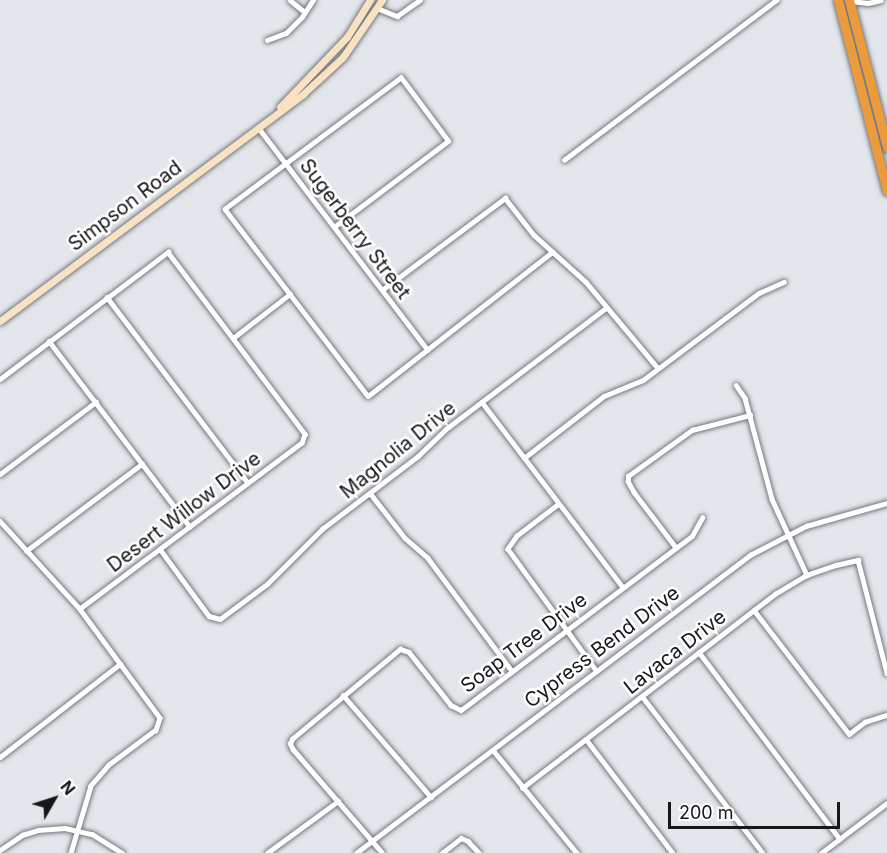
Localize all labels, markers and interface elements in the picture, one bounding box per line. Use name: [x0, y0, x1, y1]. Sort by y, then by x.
street label: Sugerberry Street: [294, 154, 416, 304]
street label: Simpson Road: [64, 156, 186, 256]
street label: Magnolia Drive: [335, 396, 461, 504]
street label: Desert Willow Drive: [103, 447, 265, 577]
street label: Cypress Bend Drive: [520, 581, 684, 713]
street label: Soap Tree Drive: [456, 588, 592, 698]
street label: Lavaca Drive: [619, 605, 731, 699]
north arrow: [24, 769, 84, 829]
text: N: [56, 777, 80, 799]
scale bar: [671, 790, 844, 828]
text: 200 m: [679, 802, 734, 823]

